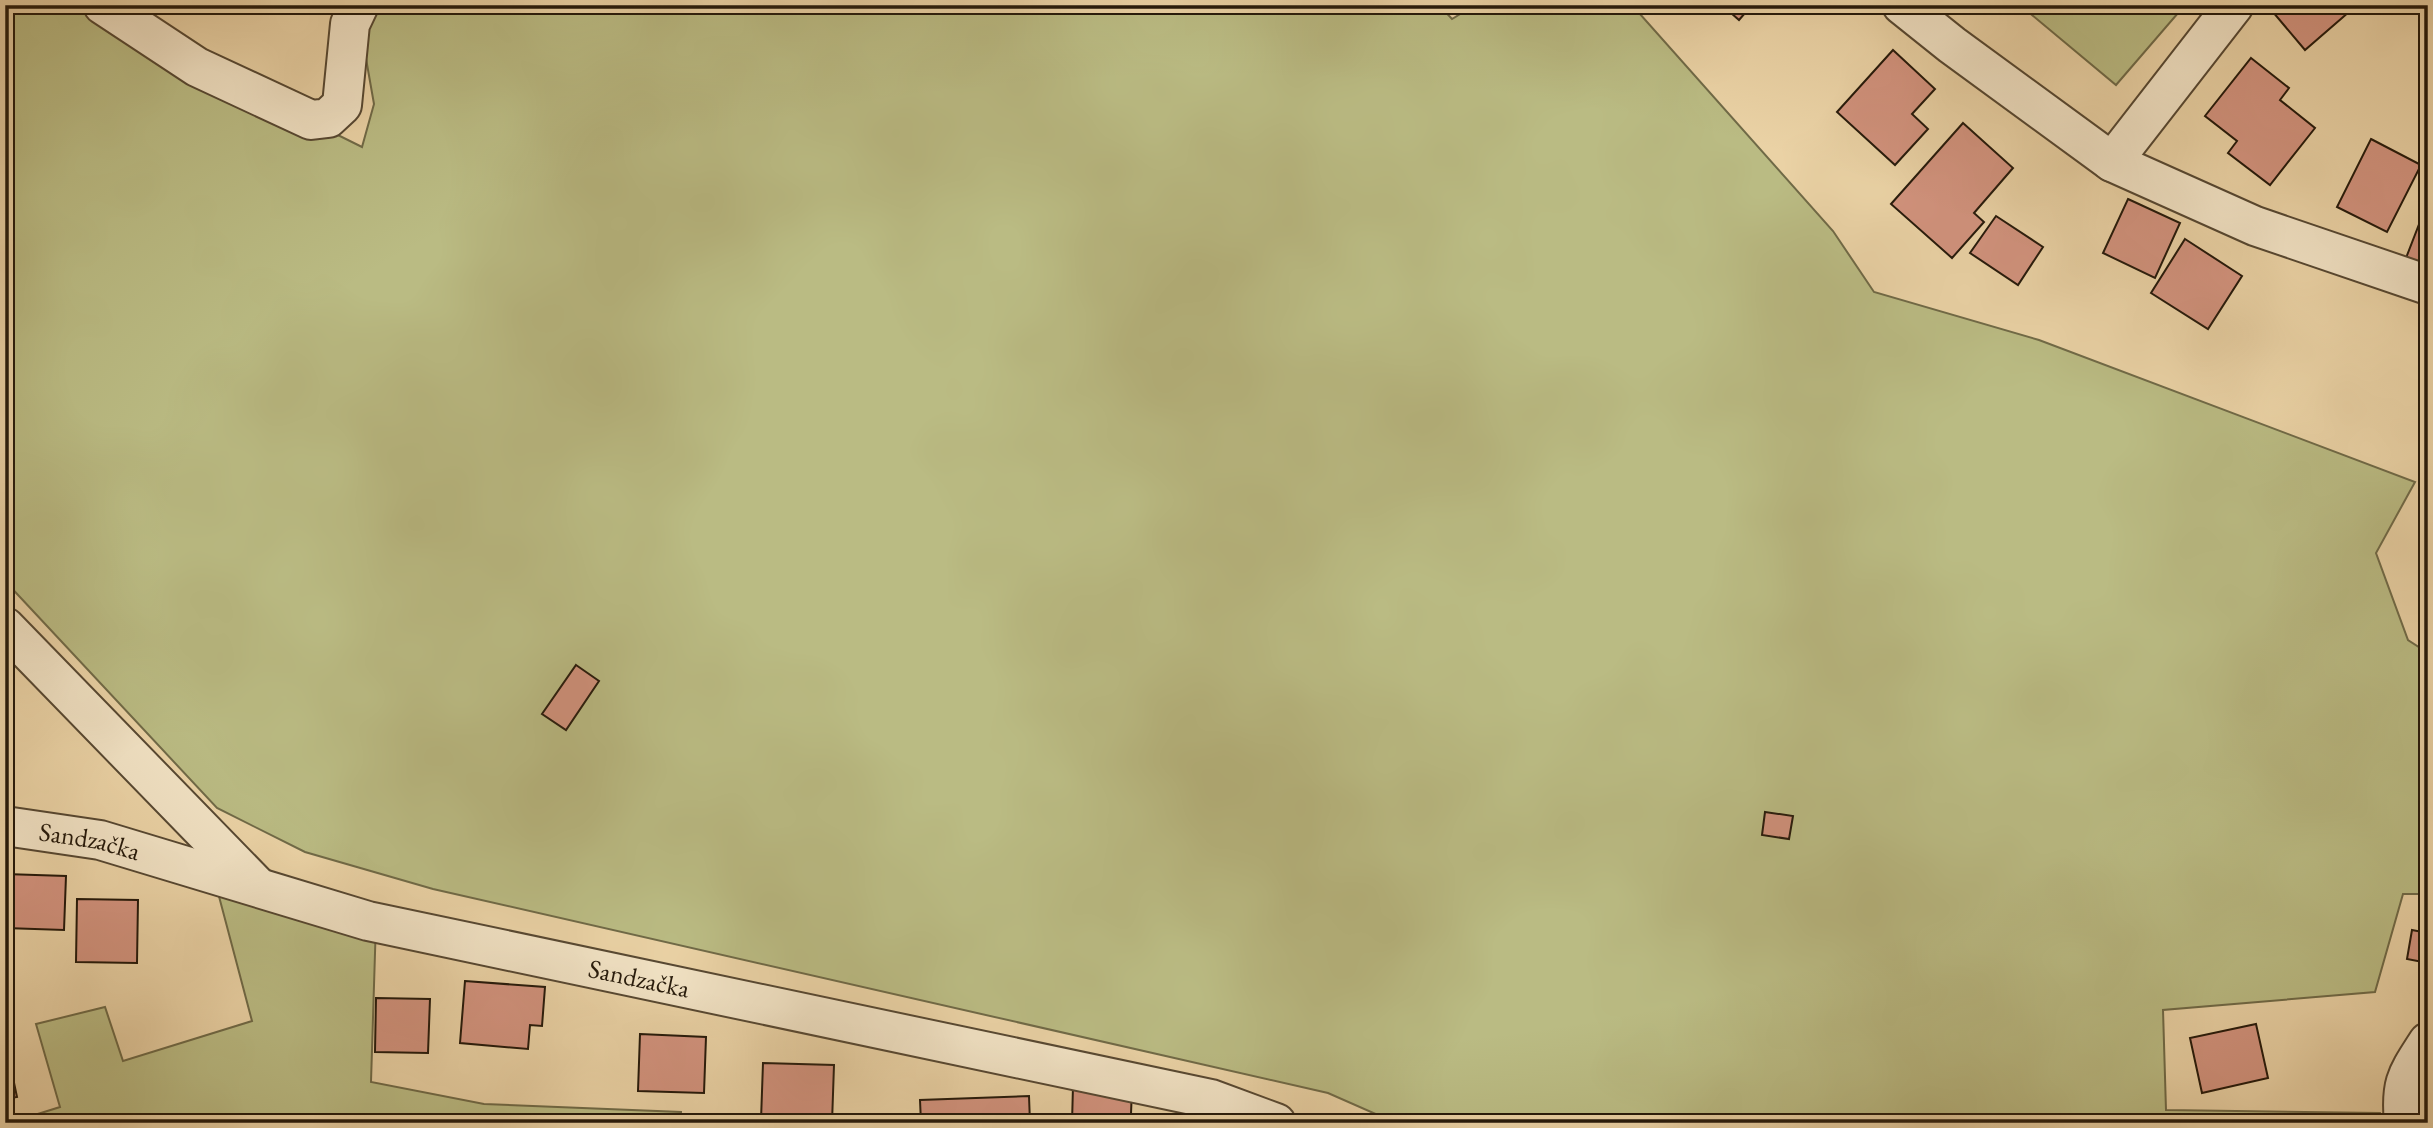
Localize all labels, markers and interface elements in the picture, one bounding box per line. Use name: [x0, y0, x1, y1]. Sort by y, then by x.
street label: Sandzačka: [37, 814, 145, 868]
street label: Sandzačka: [585, 951, 693, 1006]

